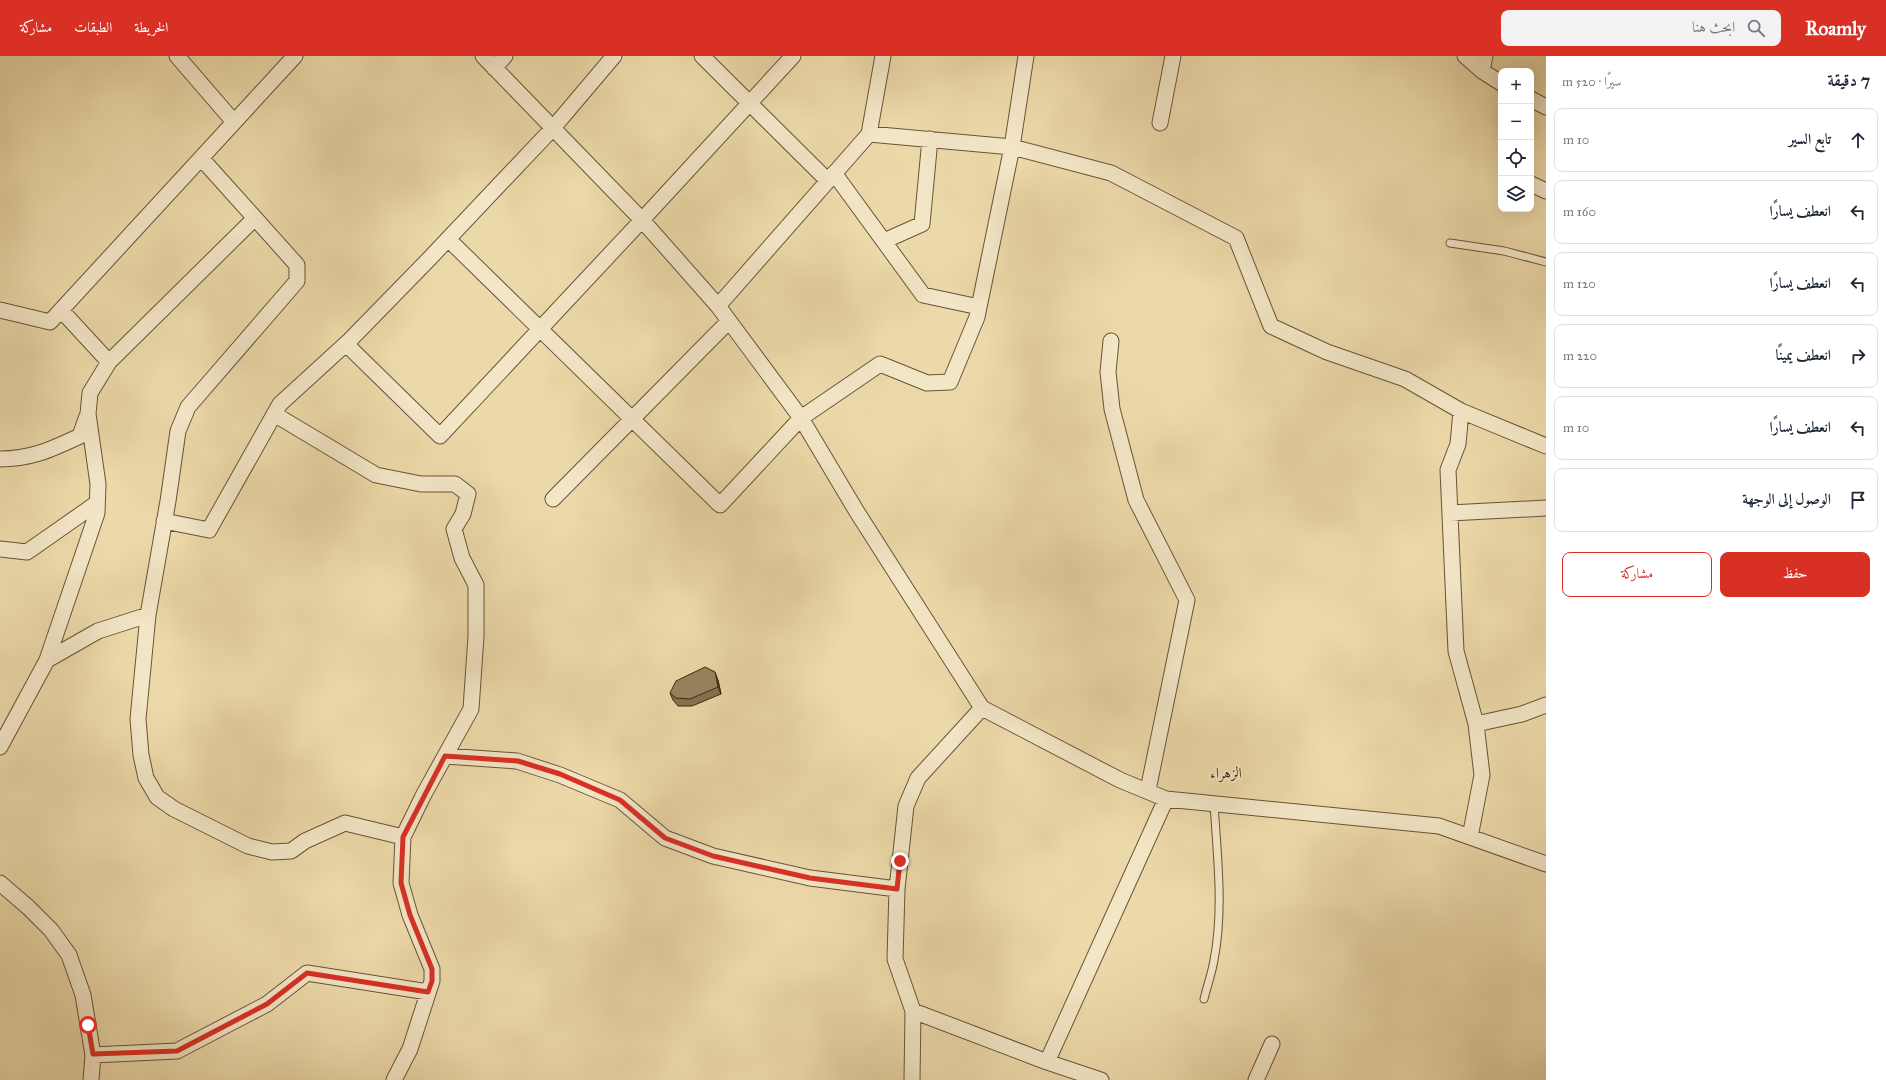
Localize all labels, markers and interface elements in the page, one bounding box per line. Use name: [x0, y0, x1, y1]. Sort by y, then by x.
search box: [1501, 10, 1781, 46]
icon: search: [1745, 17, 1767, 39]
text: Roamly: [1805, 17, 1866, 40]
text: ابحث هنا: [1692, 18, 1735, 36]
text: مشاركة: [20, 19, 52, 36]
text: الطبقات: [74, 19, 112, 36]
text: الخريطة: [134, 19, 168, 36]
map controls: [1498, 68, 1534, 212]
button: +: [1498, 68, 1534, 104]
text: 7 دقيقة: [1828, 70, 1870, 91]
text: سيرًا · 520 m: [1562, 74, 1622, 90]
button: −: [1498, 104, 1534, 140]
icon: ahead: [1847, 129, 1869, 151]
text: تابع السير: [1789, 130, 1831, 148]
text: 10 m: [1563, 132, 1589, 148]
button: locate: [1498, 140, 1534, 176]
button: layers: [1498, 176, 1534, 212]
icon: left: [1847, 201, 1869, 223]
text: انعطف يسارًا: [1769, 202, 1831, 220]
text: 160 m: [1563, 204, 1596, 220]
icon: left: [1847, 273, 1869, 295]
text: انعطف يسارًا: [1769, 274, 1831, 292]
text: 120 m: [1563, 276, 1596, 292]
icon: right: [1847, 345, 1869, 367]
text: انعطف يمينًا: [1776, 346, 1831, 364]
text: 220 m: [1563, 348, 1597, 364]
icon: left: [1847, 417, 1869, 439]
text: انعطف يسارًا: [1769, 418, 1831, 436]
text: 10 m: [1563, 420, 1589, 436]
icon: arrive: [1847, 489, 1869, 511]
text: الوصول إلى الوجهة: [1742, 490, 1831, 508]
button: مشاركة: [1562, 552, 1712, 597]
button: حفظ: [1720, 552, 1870, 597]
district label: الزهراء: [1210, 764, 1242, 783]
route end: [891, 852, 909, 870]
route start: [79, 1016, 97, 1034]

